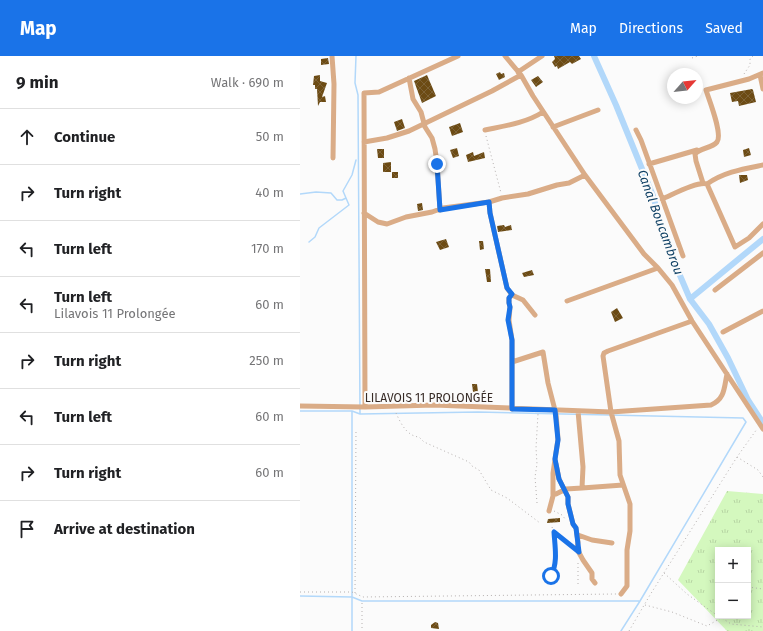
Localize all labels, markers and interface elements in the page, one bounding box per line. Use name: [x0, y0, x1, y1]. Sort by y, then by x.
text: Map: [20, 17, 57, 40]
text: Map: [570, 20, 597, 37]
text: Directions: [619, 20, 683, 37]
text: Saved: [705, 20, 743, 37]
north arrow: [667, 68, 703, 104]
text: 9 min: [16, 72, 59, 93]
text: Walk · 690 m: [211, 75, 284, 90]
icon: ahead: [16, 126, 38, 148]
text: Continue: [54, 128, 115, 146]
text: 50 m: [256, 129, 284, 144]
route end: [428, 155, 446, 173]
water label: Canal Boucambrou: [635, 168, 686, 277]
icon: right: [16, 182, 38, 204]
text: Turn right: [54, 184, 121, 202]
text: 40 m: [255, 185, 284, 200]
icon: left: [16, 238, 38, 260]
text: Turn left: [54, 240, 112, 258]
text: 170 m: [251, 241, 284, 256]
text: Turn left: [54, 288, 112, 306]
icon: left: [16, 294, 38, 316]
text: 60 m: [255, 297, 284, 312]
text: Lilavois 11 Prolongée: [54, 306, 176, 321]
icon: right: [16, 350, 38, 372]
text: Turn right: [54, 352, 121, 370]
text: 250 m: [249, 353, 284, 368]
street label: LILAVOIS 11 PROLONGÉE: [365, 390, 493, 405]
icon: left: [16, 406, 38, 428]
text: Turn left: [54, 408, 112, 426]
text: 60 m: [255, 409, 284, 424]
icon: right: [16, 462, 38, 484]
text: Turn right: [54, 464, 121, 482]
text: 60 m: [255, 465, 284, 480]
icon: arrive: [16, 518, 38, 540]
text: Arrive at destination: [54, 520, 195, 538]
map controls: [715, 547, 751, 619]
button: +: [715, 547, 751, 583]
route start: [542, 567, 560, 585]
button: −: [715, 583, 751, 619]

